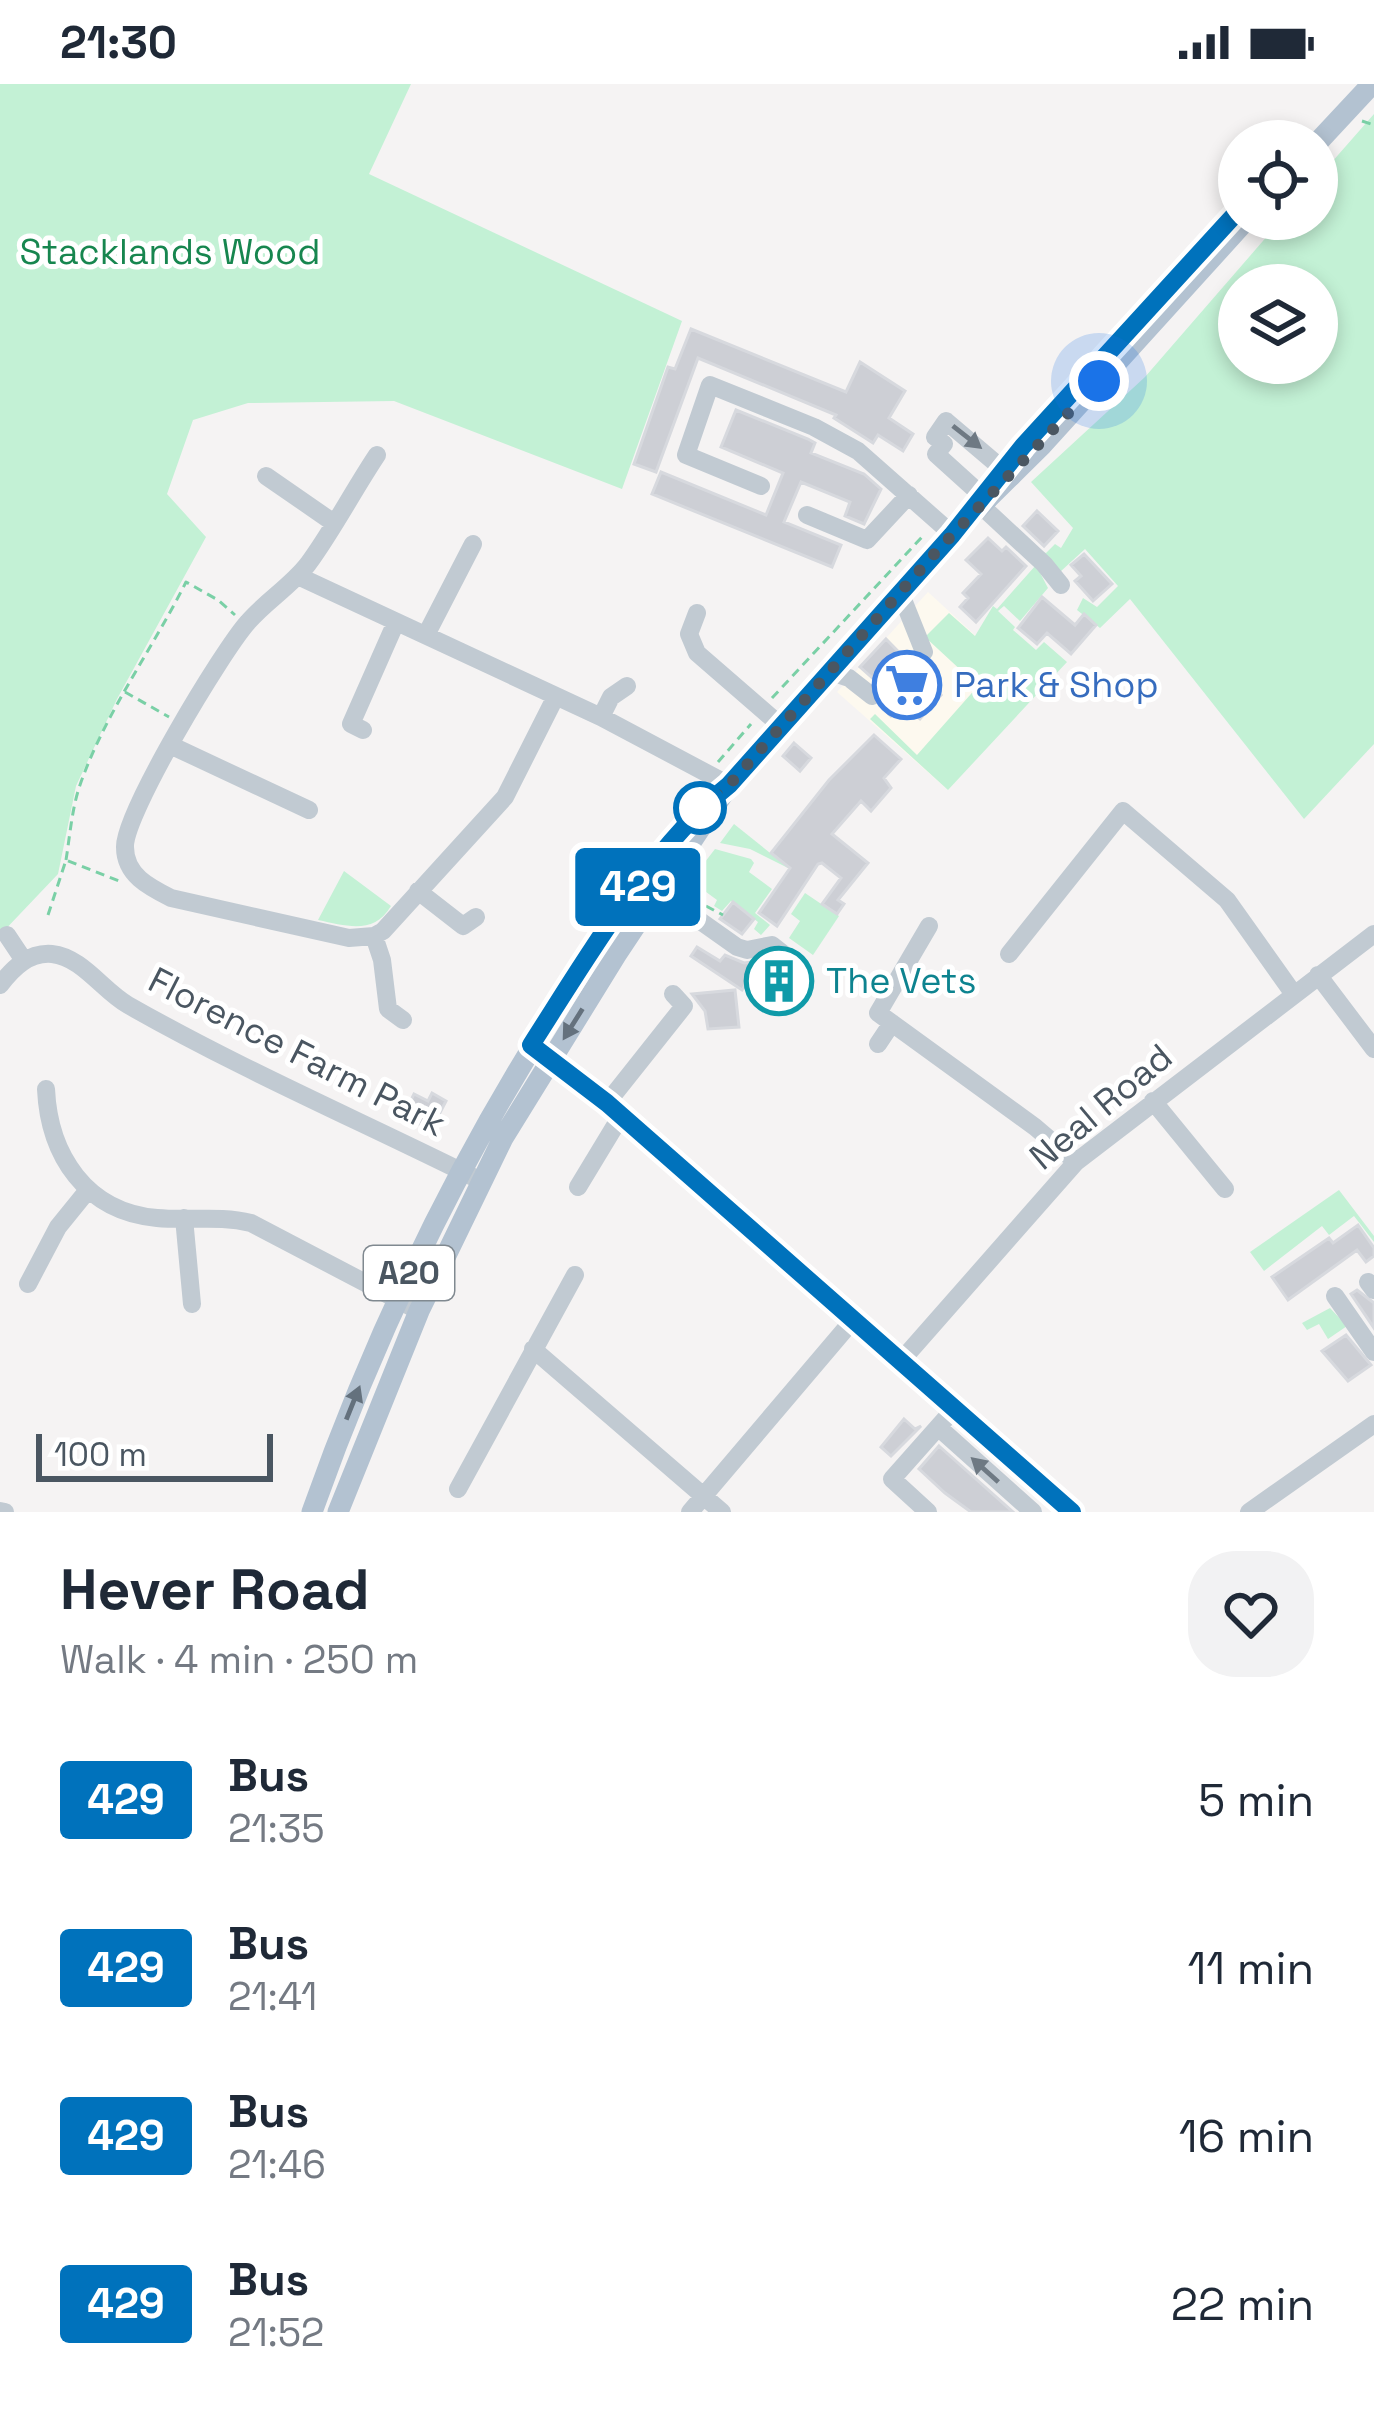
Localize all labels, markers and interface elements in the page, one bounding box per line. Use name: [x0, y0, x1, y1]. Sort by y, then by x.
text: 21:30: [60, 14, 177, 71]
map controls: [1218, 120, 1338, 384]
button: locate: [1218, 120, 1338, 240]
park label: Stacklands Wood: [19, 229, 321, 275]
button: layers: [1218, 264, 1338, 384]
your location: [1069, 351, 1129, 411]
one-way arrow: [952, 424, 983, 449]
supermarket icon: Park & Shop: [872, 650, 942, 720]
place label: Park & Shop: [954, 662, 1159, 708]
unlabelled marker: [675, 783, 725, 833]
line badge: 429: [569, 848, 707, 926]
text: 429: [599, 860, 677, 913]
building icon: The Vets: [744, 946, 814, 1016]
street label: Florence Farm Park: [141, 957, 453, 1147]
place label: The Vets: [826, 958, 976, 1004]
one-way arrow: [563, 1007, 585, 1040]
street label: Neal Road: [1020, 1034, 1182, 1180]
road number: A20: [364, 1246, 454, 1300]
one-way arrow: [344, 1384, 363, 1420]
scale bar: [36, 1428, 273, 1481]
text: 100 m: [54, 1434, 147, 1476]
one-way arrow: [971, 1457, 1000, 1484]
button: heart: [1188, 1551, 1314, 1677]
text: Hever Road: [60, 1553, 370, 1626]
text: Walk · 4 min · 250 m: [60, 1635, 418, 1684]
text: Bus: [228, 1747, 309, 1804]
text: 5 min: [1198, 1772, 1314, 1829]
text: 429: [87, 1773, 165, 1826]
text: 21:35: [228, 1804, 325, 1853]
text: Bus: [228, 1915, 309, 1972]
text: 11 min: [1188, 1940, 1314, 1997]
text: 429: [87, 1941, 165, 1994]
text: 21:41: [228, 1972, 317, 2021]
text: Bus: [228, 2083, 309, 2140]
text: 16 min: [1179, 2108, 1314, 2165]
text: 429: [87, 2109, 165, 2162]
text: 21:46: [228, 2140, 326, 2189]
text: Bus: [228, 2251, 309, 2308]
text: 22 min: [1171, 2276, 1314, 2333]
text: 429: [87, 2277, 165, 2330]
text: 21:52: [228, 2308, 324, 2357]

